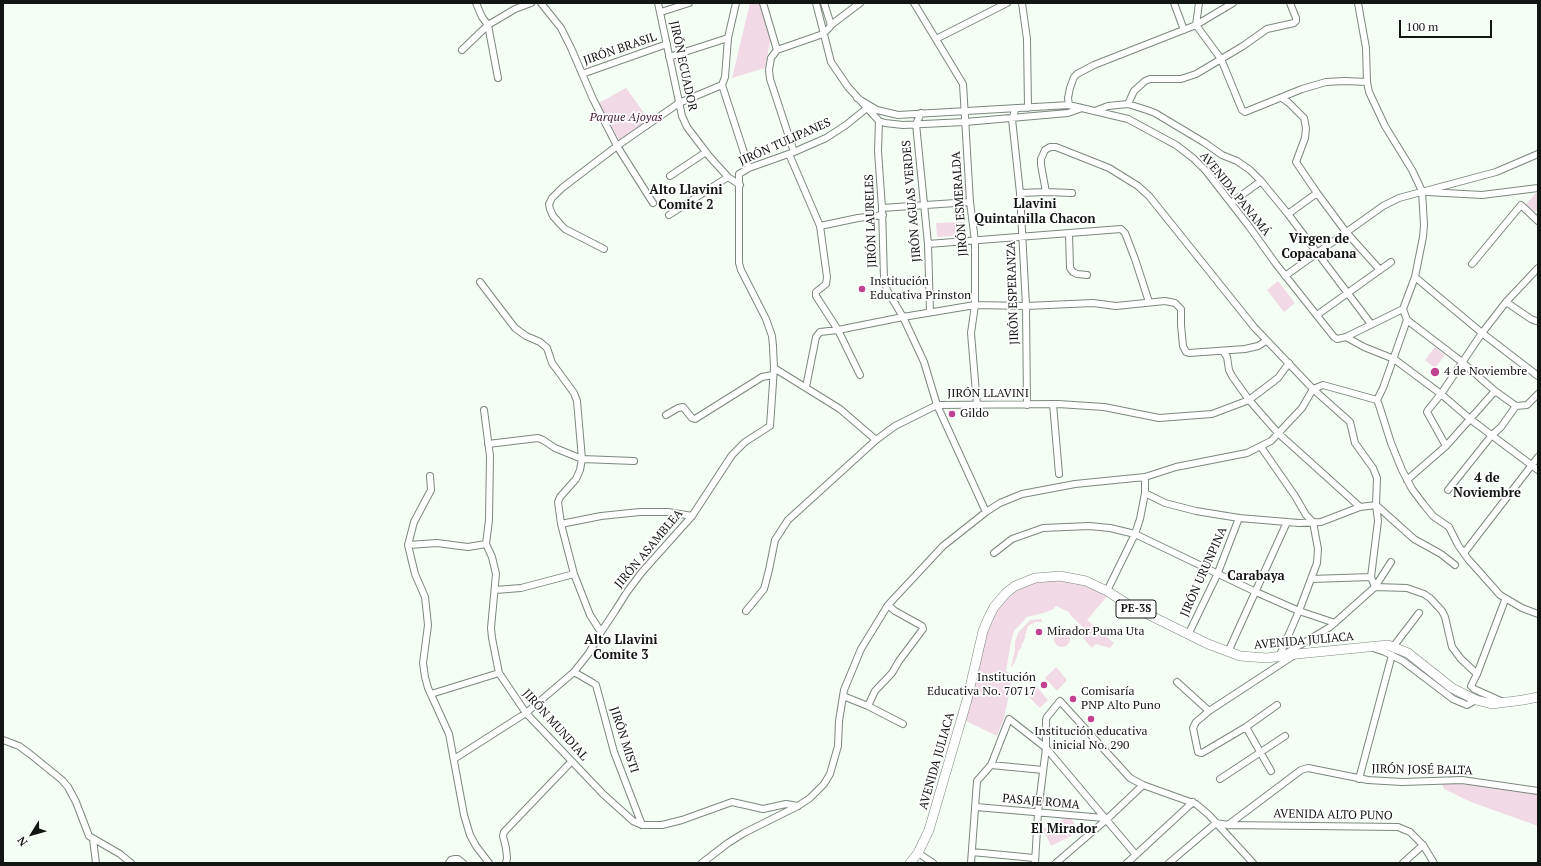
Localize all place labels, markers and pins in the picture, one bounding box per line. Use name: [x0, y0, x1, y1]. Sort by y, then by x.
place label: Institución Educativa Prinston: [870, 275, 971, 303]
marker: Institución Educativa Prinston: [857, 284, 867, 294]
place label: 4 de Noviembre: [1444, 365, 1527, 379]
marker: 4 de Noviembre: [1429, 366, 1441, 378]
place label: Gildo: [960, 407, 989, 421]
marker: Gildo: [947, 409, 957, 419]
place label: Mirador Puma Uta: [1047, 625, 1144, 639]
marker: Mirador Puma Uta: [1034, 627, 1044, 637]
place label: Institución Educativa No. 70717: [927, 671, 1036, 699]
marker: Institución Educativa No. 70717: [1039, 680, 1049, 690]
place label: Comisaría PNP Alto Puno: [1081, 685, 1161, 713]
marker: Comisaría PNP Alto Puno: [1068, 694, 1078, 704]
marker: Institución educativa inicial No. 290: [1086, 714, 1096, 724]
place label: Institución educativa inicial No. 290: [1034, 725, 1148, 753]

